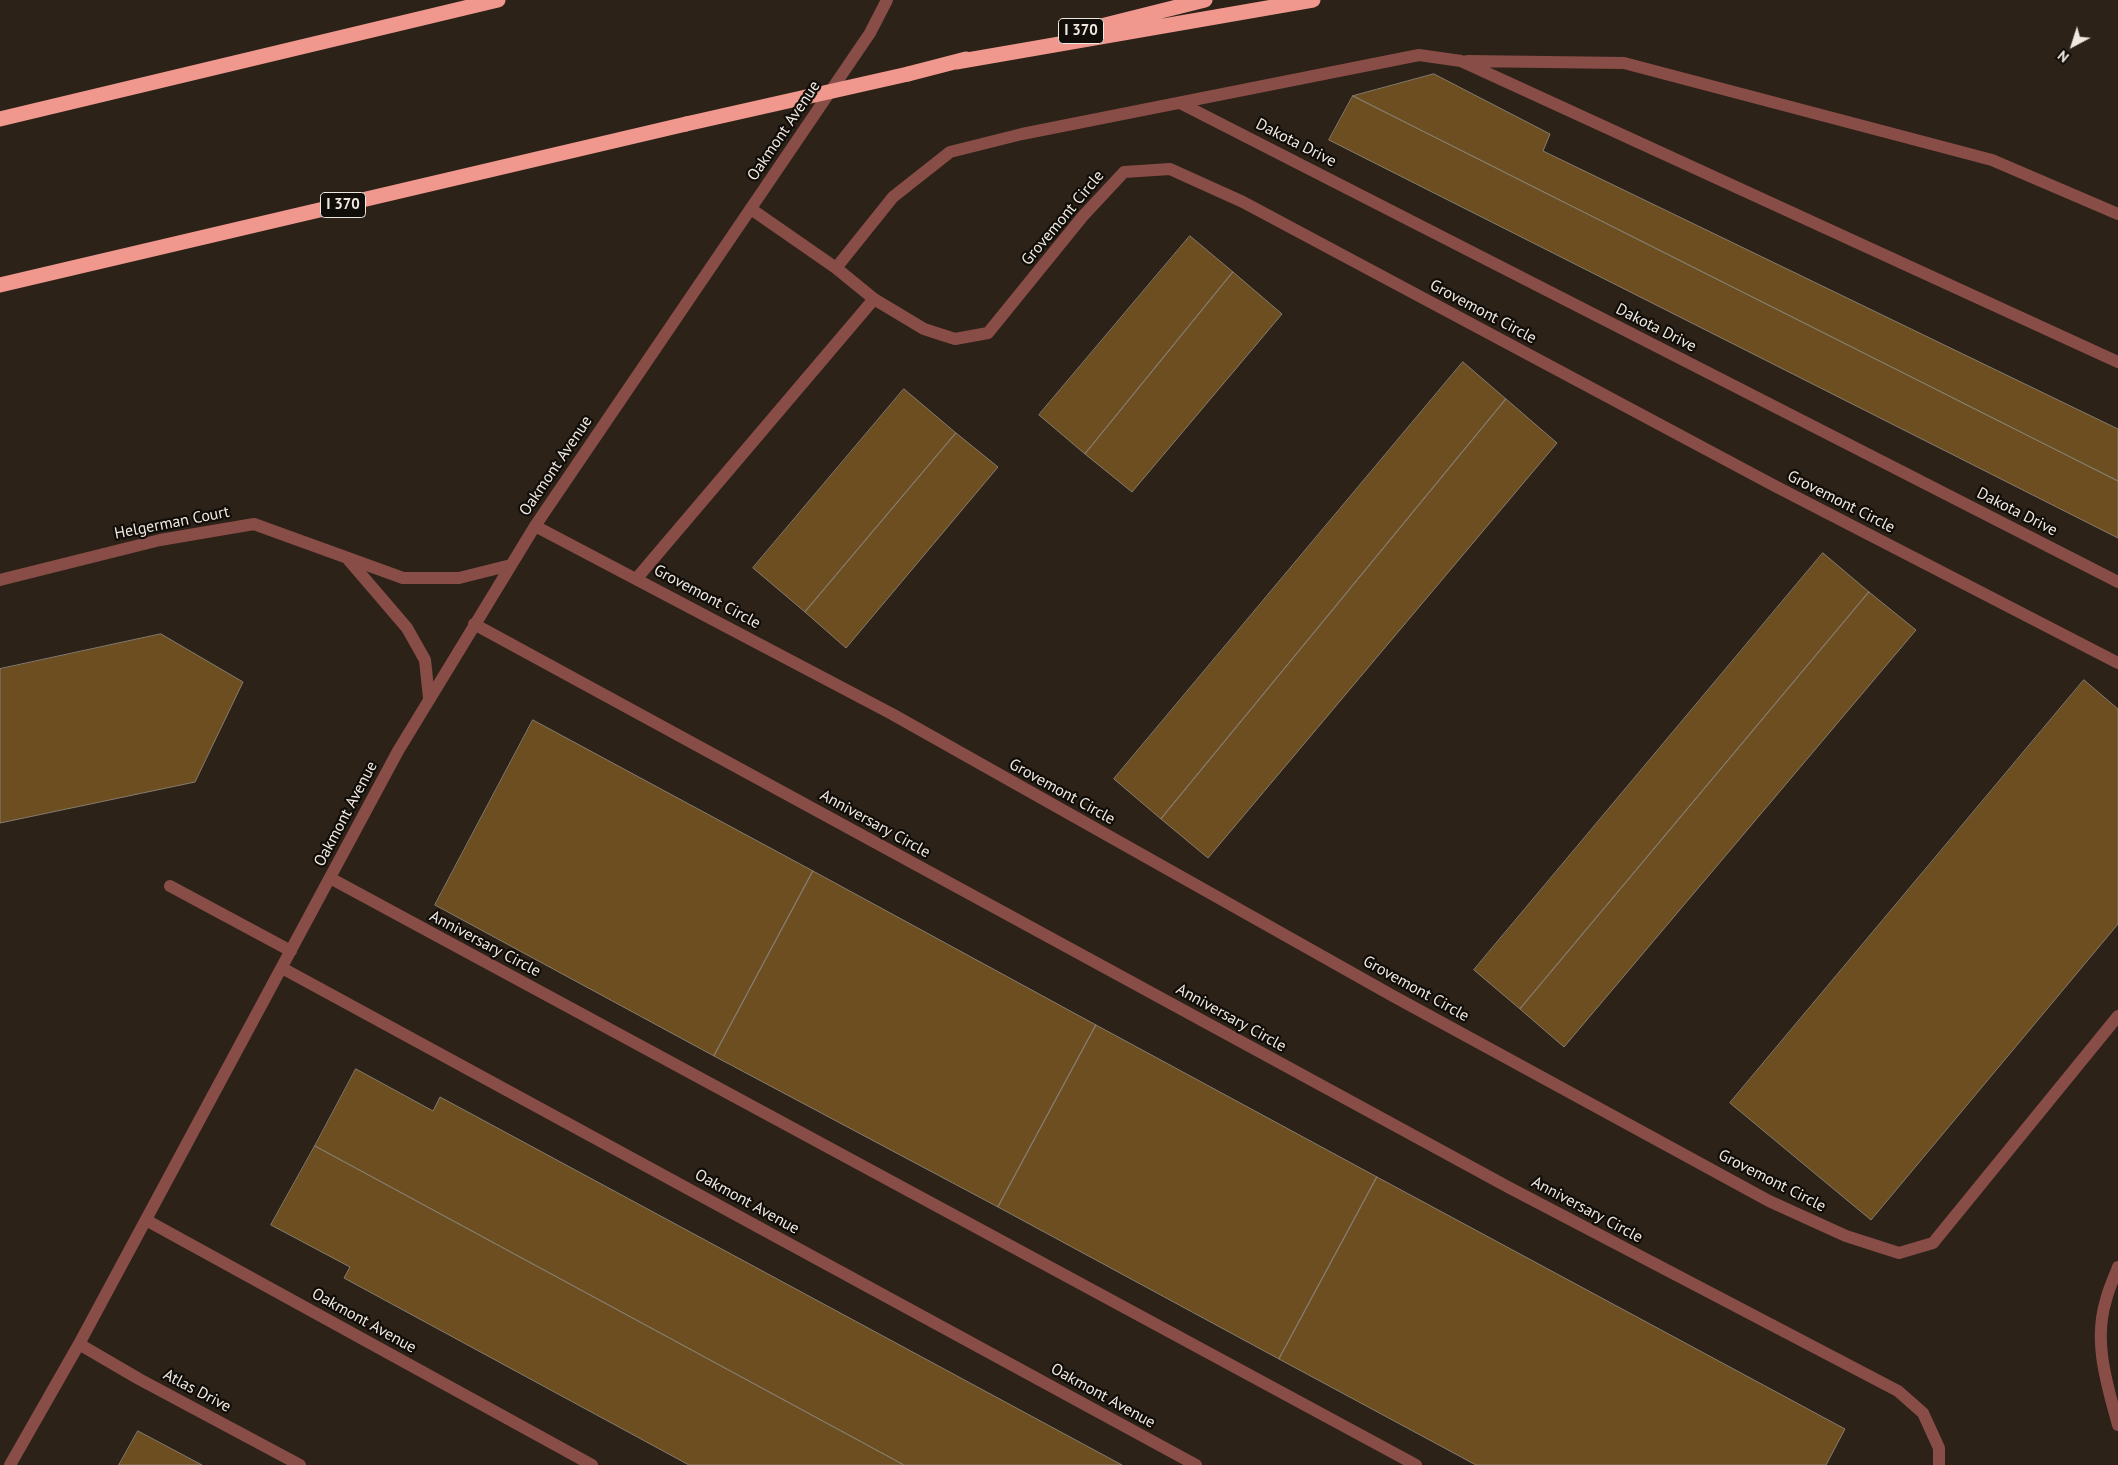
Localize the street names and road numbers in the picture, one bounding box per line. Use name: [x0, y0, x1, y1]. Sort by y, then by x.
road number: I 370: [1058, 18, 1104, 44]
street label: Oakmont Avenue: [743, 77, 825, 185]
street label: Dakota Drive: [1252, 114, 1340, 172]
street label: Grovemont Circle: [1018, 167, 1108, 269]
road number: I 370: [320, 192, 366, 218]
street label: Grovemont Circle: [1426, 276, 1540, 348]
street label: Dakota Drive: [1612, 299, 1700, 357]
street label: Oakmont Avenue: [515, 412, 597, 520]
street label: Grovemont Circle: [1784, 467, 1898, 537]
street label: Dakota Drive: [1973, 483, 2061, 541]
street label: Helgerman Court: [113, 502, 231, 544]
street label: Grovemont Circle: [650, 561, 764, 633]
street label: Grovemont Circle: [1006, 755, 1118, 829]
street label: Oakmont Avenue: [310, 758, 382, 870]
street label: Anniversary Circle: [817, 786, 933, 862]
street label: Anniversary Circle: [426, 907, 544, 981]
street label: Grovemont Circle: [1360, 952, 1472, 1026]
street label: Anniversary Circle: [1173, 980, 1289, 1056]
street label: Grovemont Circle: [1715, 1146, 1829, 1216]
street label: Oakmont Avenue: [691, 1165, 803, 1239]
street label: Anniversary Circle: [1528, 1173, 1646, 1247]
street label: Oakmont Avenue: [308, 1284, 420, 1358]
street label: Oakmont Avenue: [1047, 1359, 1159, 1433]
street label: Atlas Drive: [160, 1365, 234, 1417]

